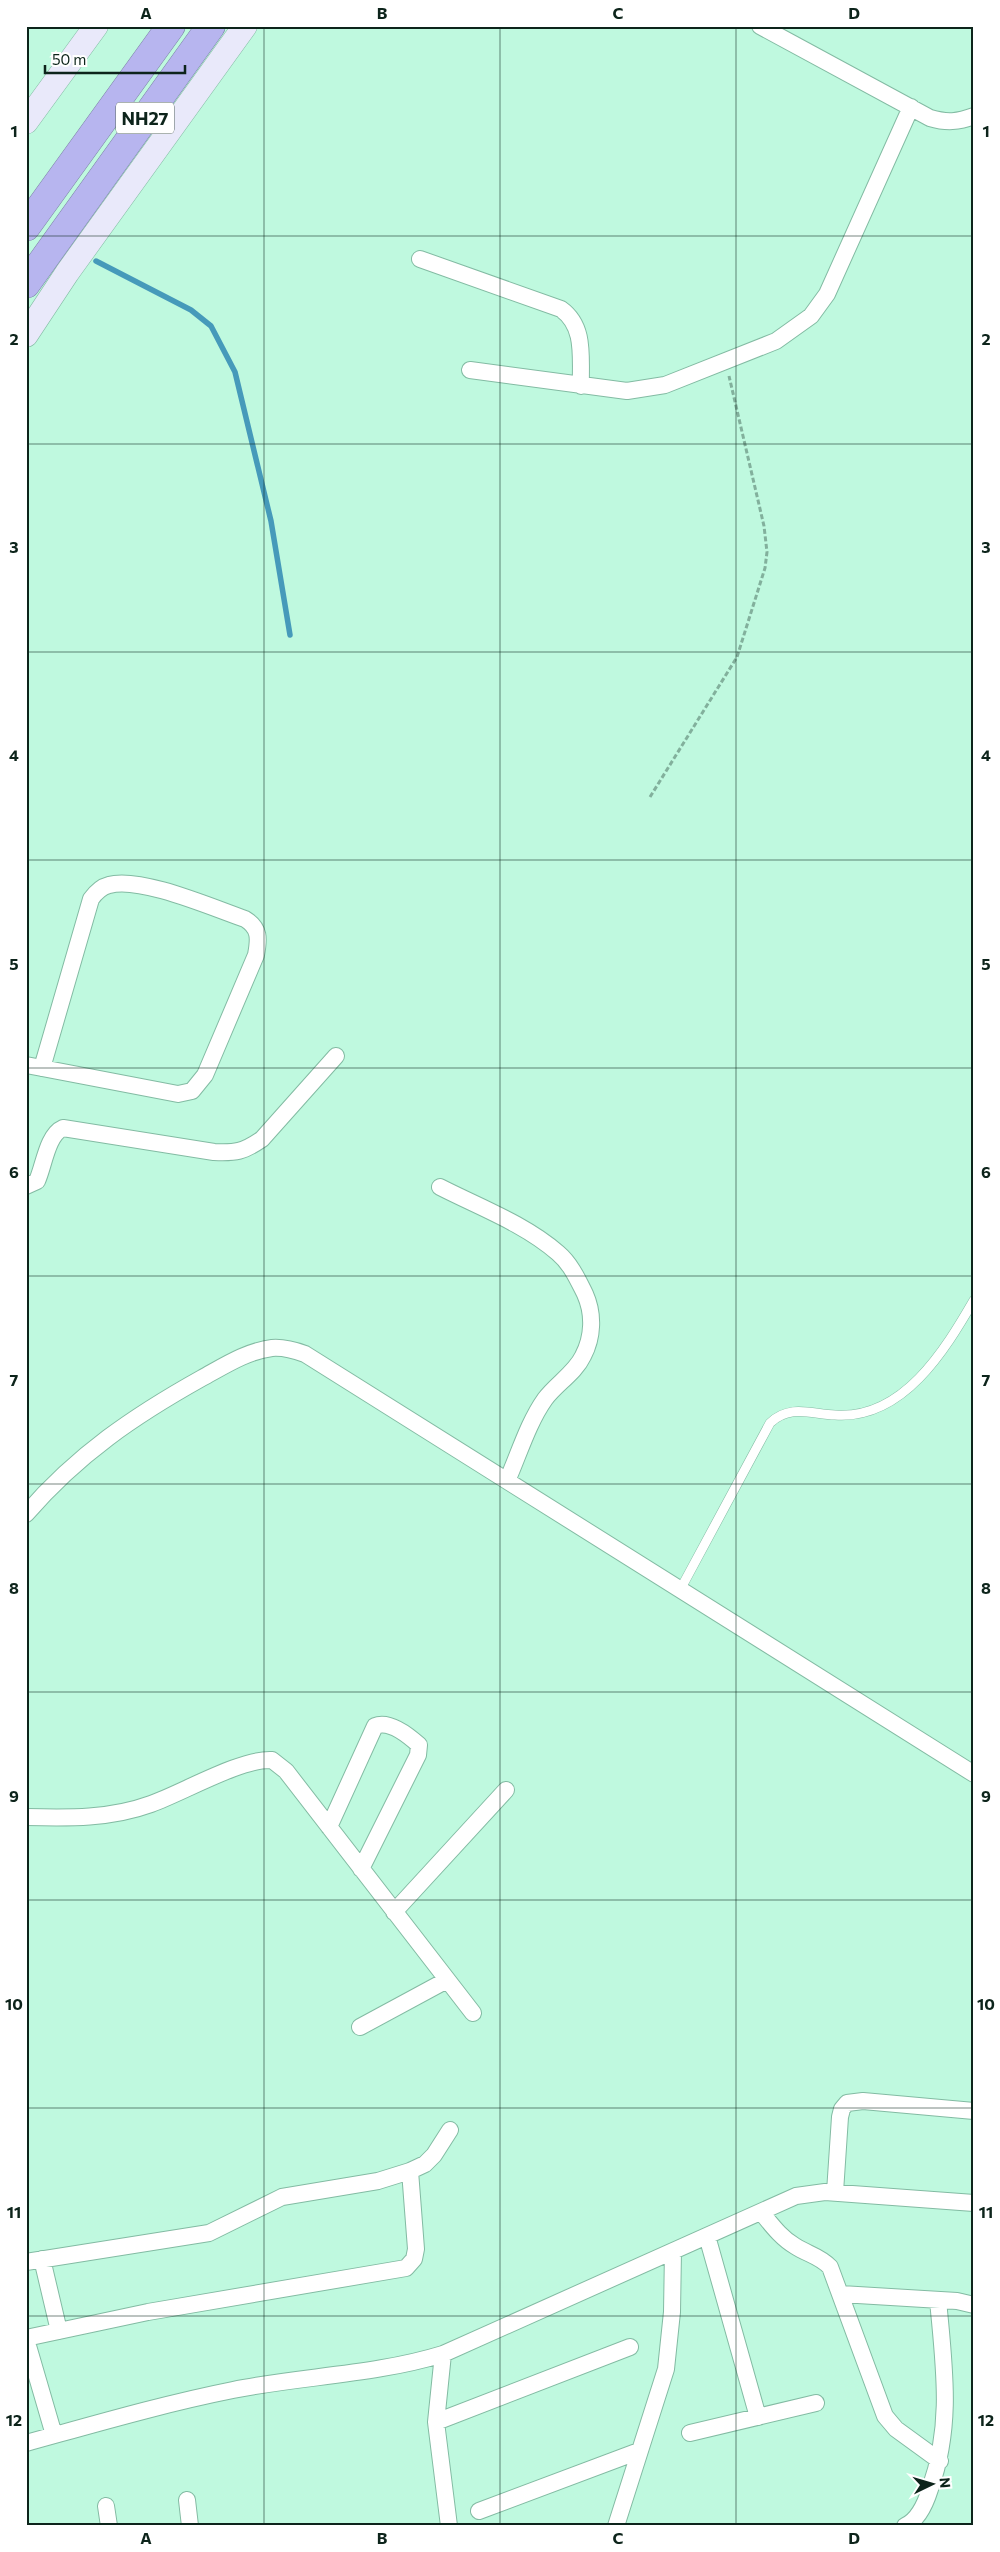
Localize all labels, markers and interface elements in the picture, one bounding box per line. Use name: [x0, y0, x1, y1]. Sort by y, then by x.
text: A: [140, 3, 152, 22]
text: B: [377, 3, 388, 22]
text: C: [613, 3, 624, 22]
text: D: [848, 3, 860, 22]
scale bar: [45, 42, 185, 74]
text: 50 m: [52, 50, 86, 68]
road number: NH27: [116, 102, 174, 134]
text: 1: [10, 121, 18, 140]
text: 1: [982, 121, 990, 140]
text: 2: [9, 329, 19, 348]
text: 2: [981, 329, 991, 348]
text: 3: [9, 537, 19, 556]
text: 3: [981, 537, 991, 556]
text: 4: [9, 745, 19, 764]
text: 4: [981, 745, 991, 764]
text: 5: [9, 954, 19, 973]
text: 5: [981, 954, 991, 973]
text: 6: [9, 1162, 19, 1181]
text: 6: [981, 1162, 991, 1181]
text: 7: [10, 1370, 19, 1389]
text: 7: [982, 1370, 991, 1389]
text: 8: [9, 1578, 19, 1597]
text: 8: [981, 1578, 991, 1597]
text: 9: [9, 1786, 19, 1805]
text: 9: [981, 1786, 991, 1805]
text: 10: [5, 1994, 23, 2013]
text: 10: [977, 1994, 995, 2013]
text: 11: [7, 2202, 21, 2221]
text: 11: [979, 2202, 993, 2221]
text: 12: [6, 2410, 22, 2429]
text: 12: [978, 2410, 994, 2429]
north arrow: [908, 2460, 958, 2510]
text: N: [937, 2477, 954, 2489]
text: A: [140, 2528, 152, 2547]
text: B: [377, 2528, 388, 2547]
text: C: [613, 2528, 624, 2547]
text: D: [848, 2528, 860, 2547]

